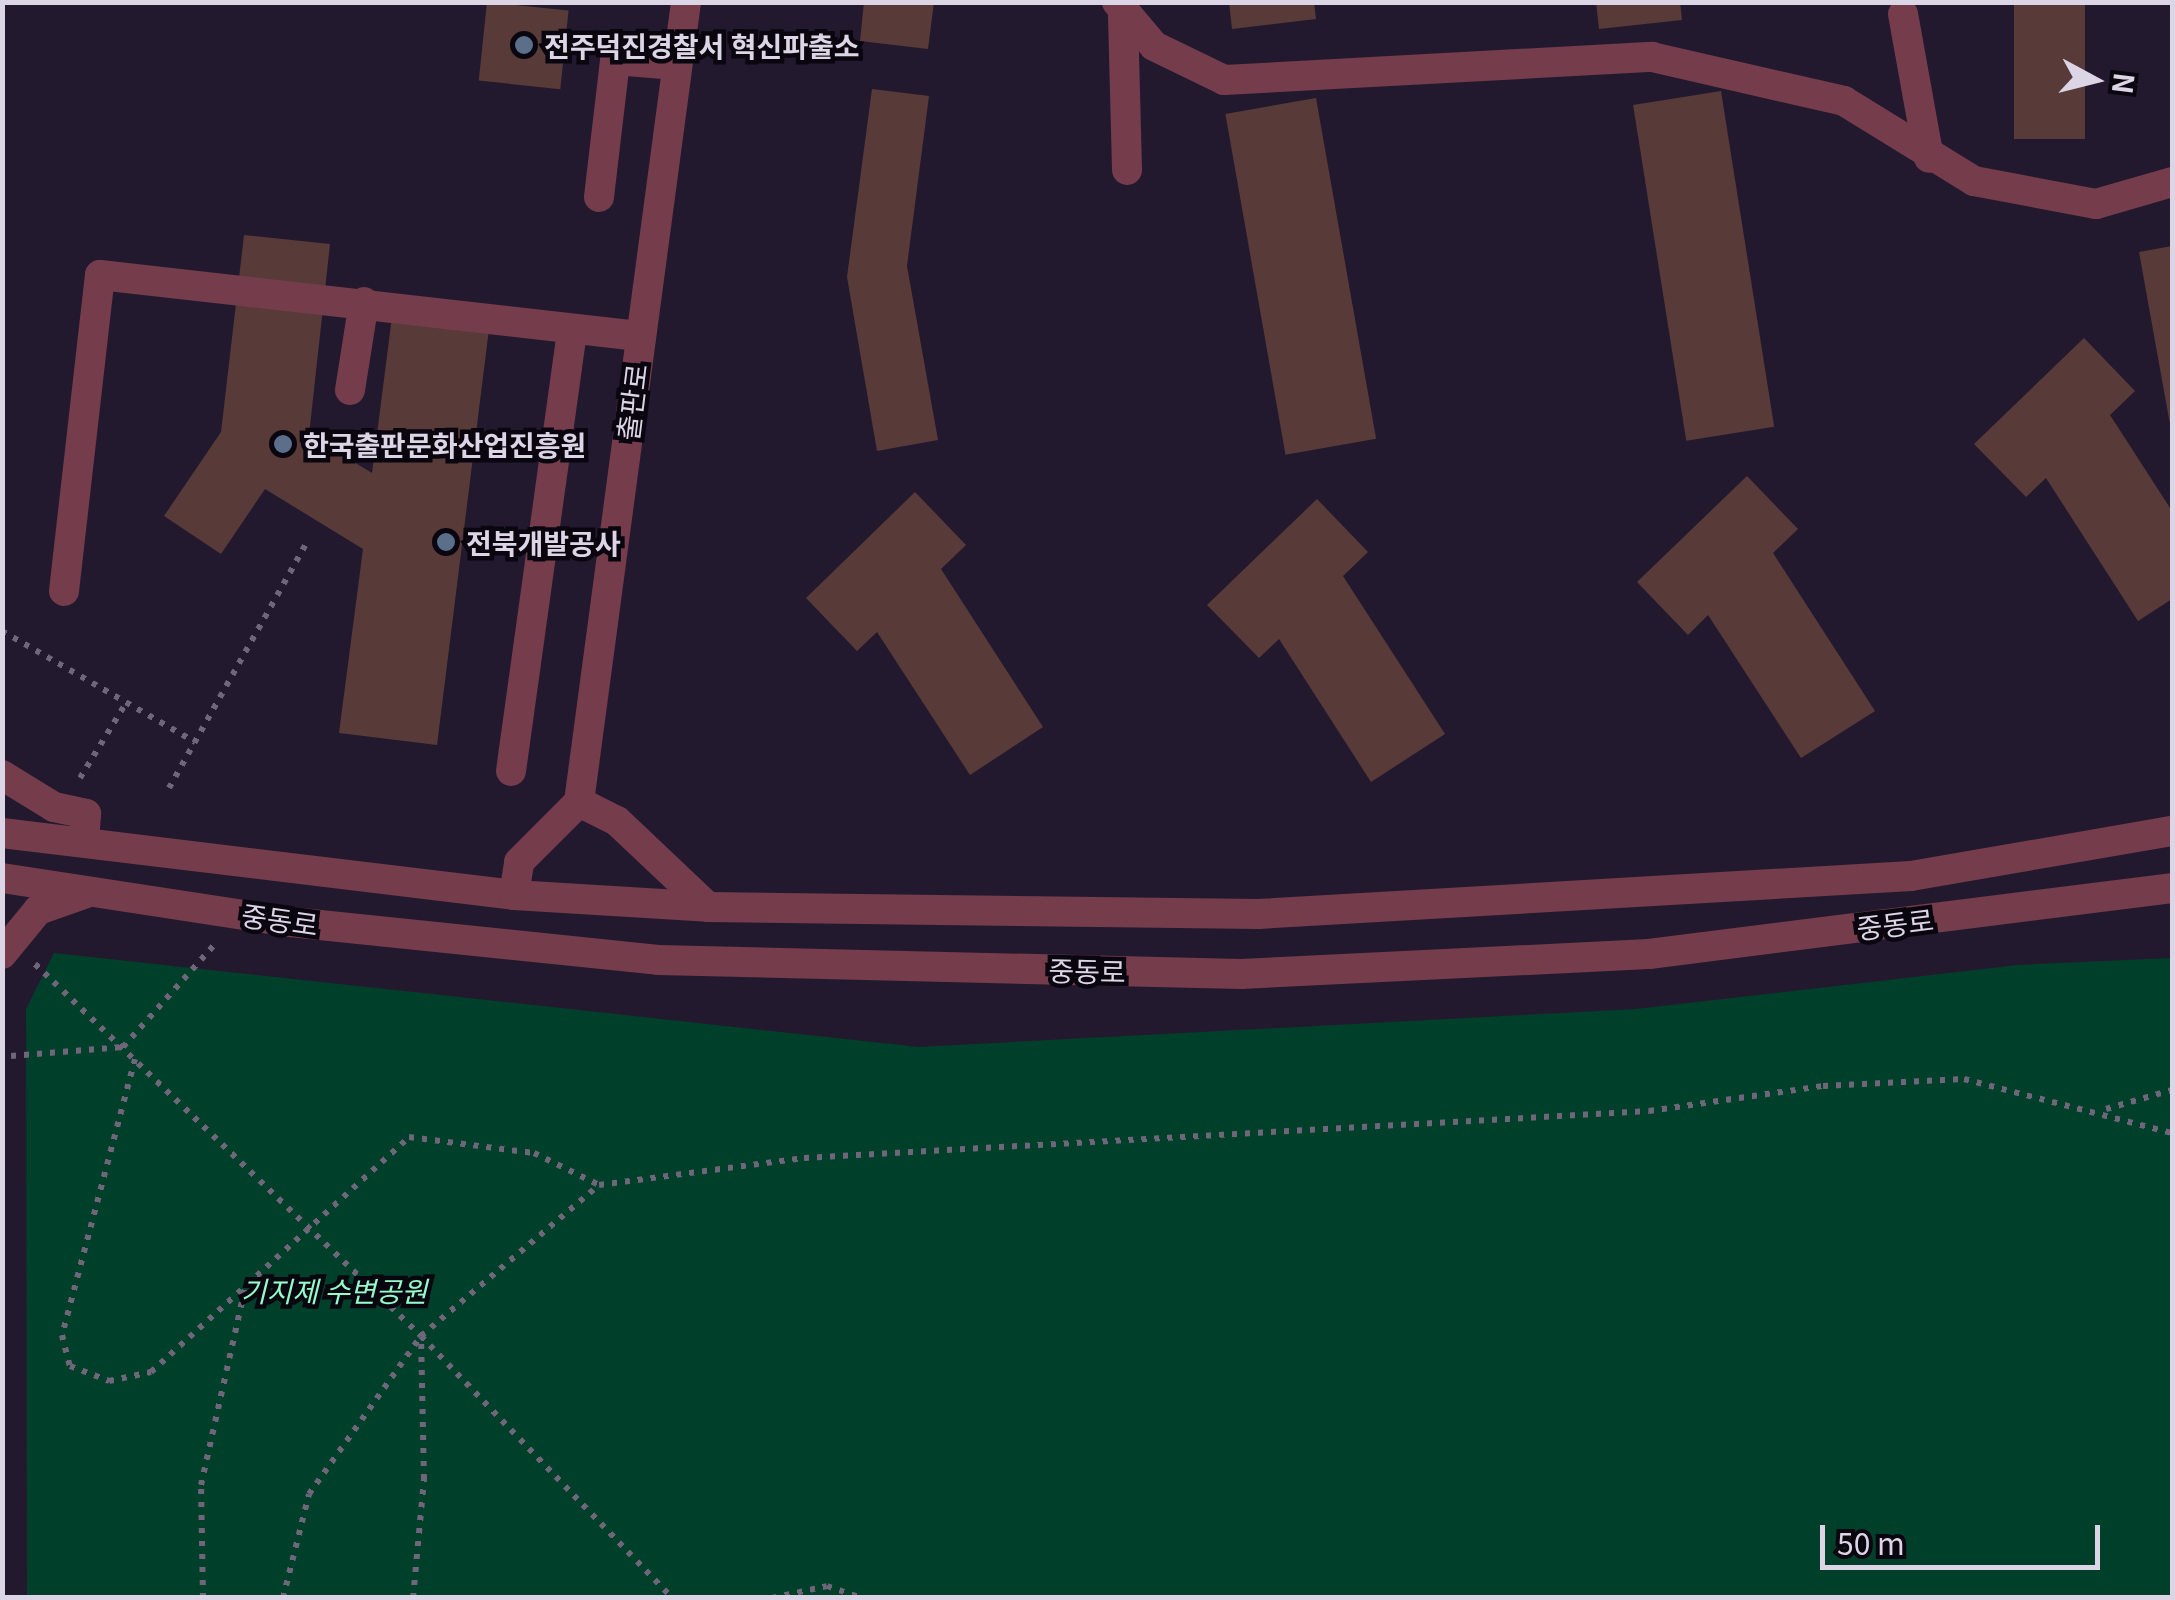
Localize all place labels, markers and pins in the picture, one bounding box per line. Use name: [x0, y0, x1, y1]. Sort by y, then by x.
place label: 전주덕진경찰서 혁신파출소: [544, 28, 859, 62]
marker: 전주덕진경찰서 혁신파출소: [513, 34, 535, 56]
place label: 한국출판문화산업진흥원: [303, 427, 586, 461]
marker: 한국출판문화산업진흥원: [272, 433, 294, 455]
place label: 전북개발공사: [466, 525, 621, 559]
marker: 전북개발공사: [435, 531, 457, 553]

